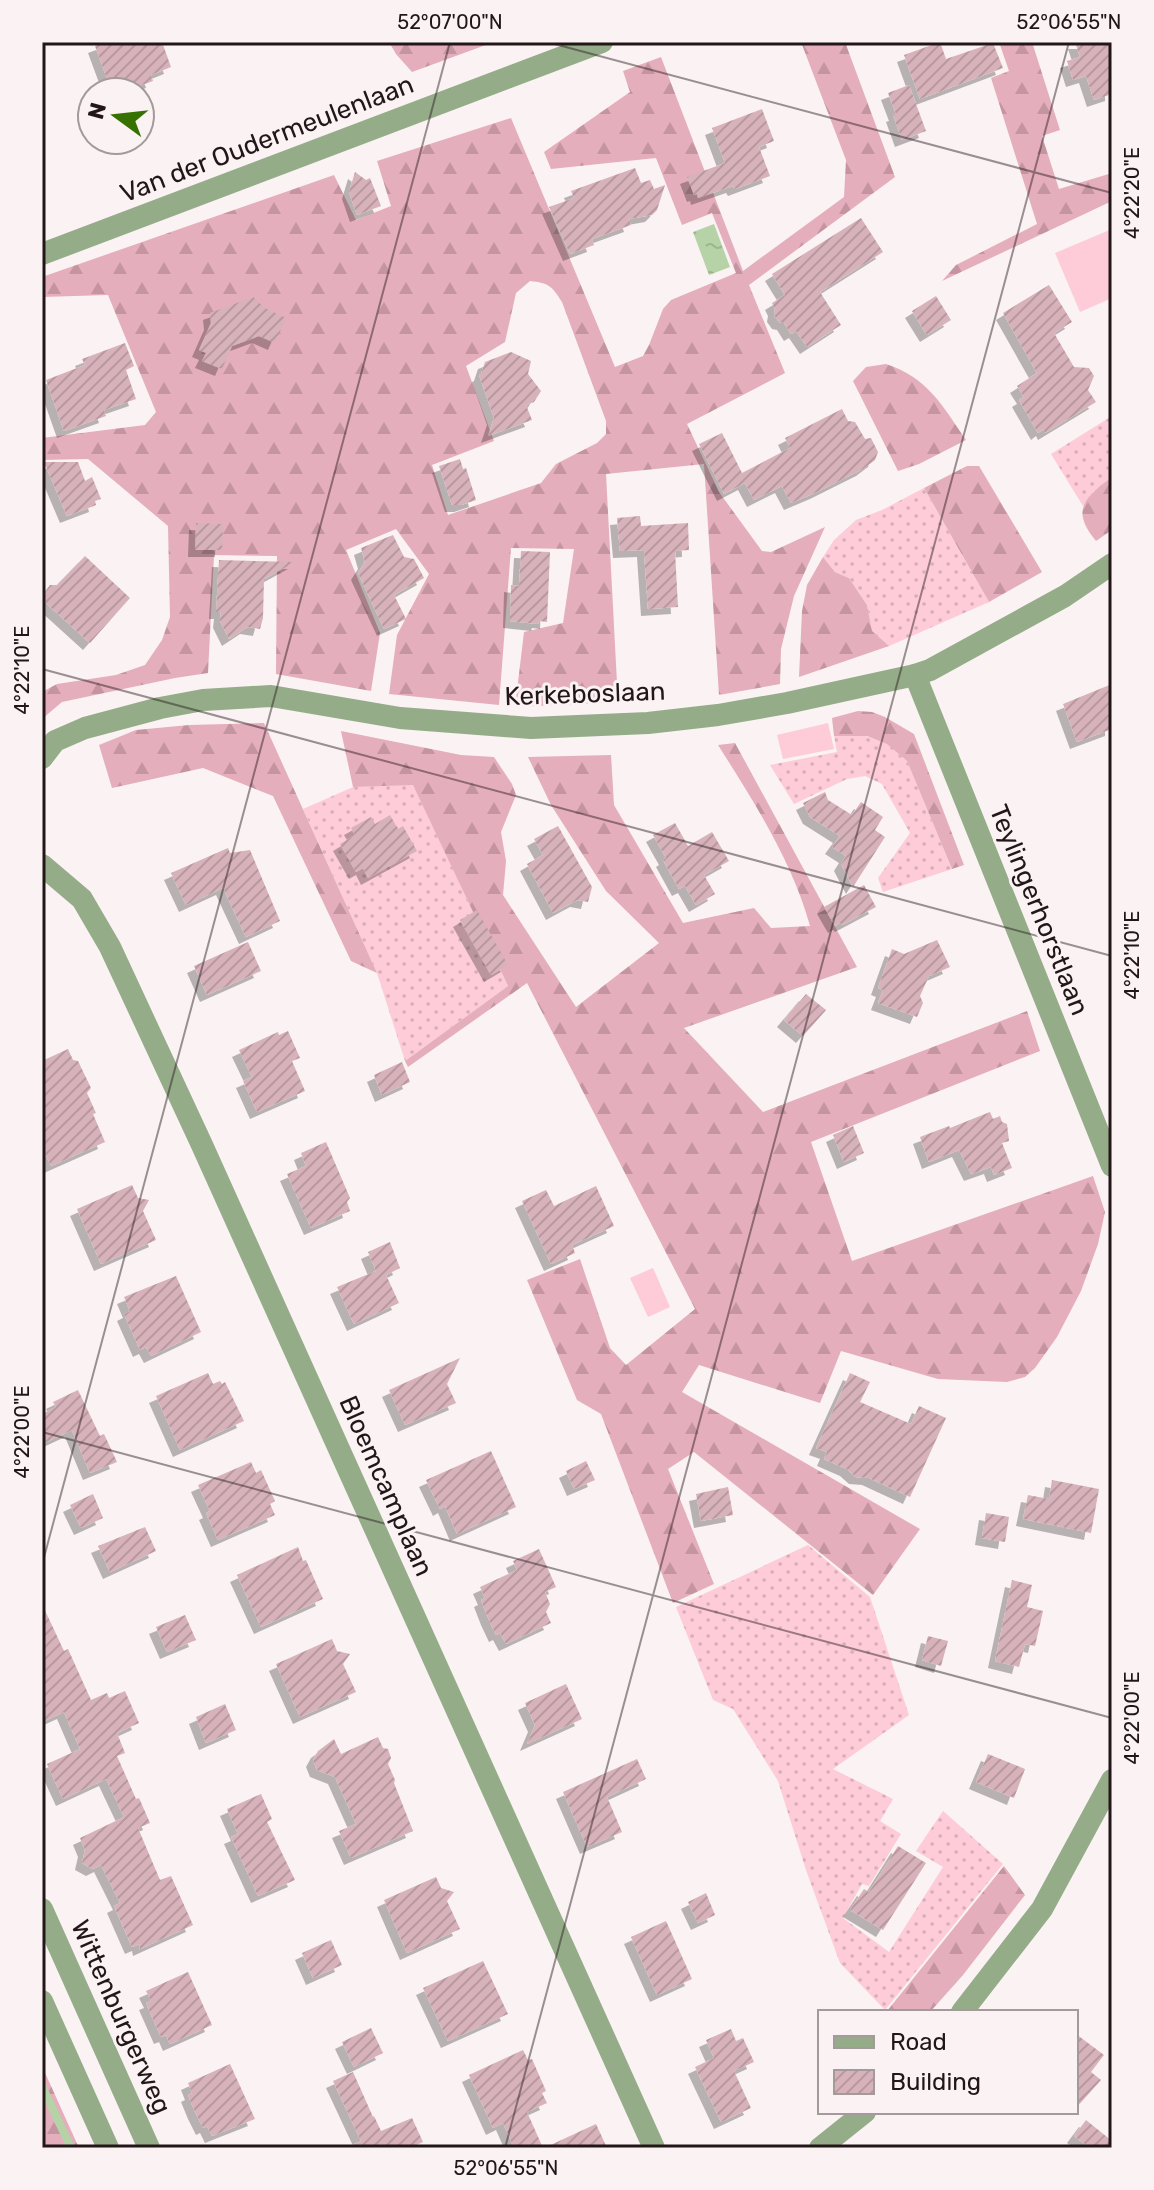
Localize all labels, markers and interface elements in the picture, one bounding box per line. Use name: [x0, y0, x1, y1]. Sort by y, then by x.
text: 52°07'00"N: [397, 10, 503, 34]
text: 52°06'55"N: [1017, 10, 1121, 34]
street label: Van der Oudermeulenlaan: [116, 69, 418, 209]
north arrow: [76, 76, 156, 156]
text: N: [82, 100, 112, 122]
text: 4°22'20"E: [1120, 147, 1144, 239]
text: 4°22'10"E: [10, 626, 34, 714]
street label: Kerkeboslaan: [504, 676, 666, 712]
street label: Teylingerhorstlaan: [983, 800, 1095, 1020]
text: 4°22'10"E: [1120, 911, 1144, 999]
text: 4°22'00"E: [10, 1385, 34, 1479]
street label: Bloemcamplaan: [332, 1391, 440, 1581]
text: 4°22'00"E: [1120, 1671, 1144, 1765]
street label: Wittenburgerweg: [64, 1915, 178, 2119]
legend: [818, 2010, 1078, 2114]
text: Road: [890, 2028, 947, 2056]
text: Building: [890, 2068, 981, 2096]
text: 52°06'55"N: [454, 2156, 558, 2180]

